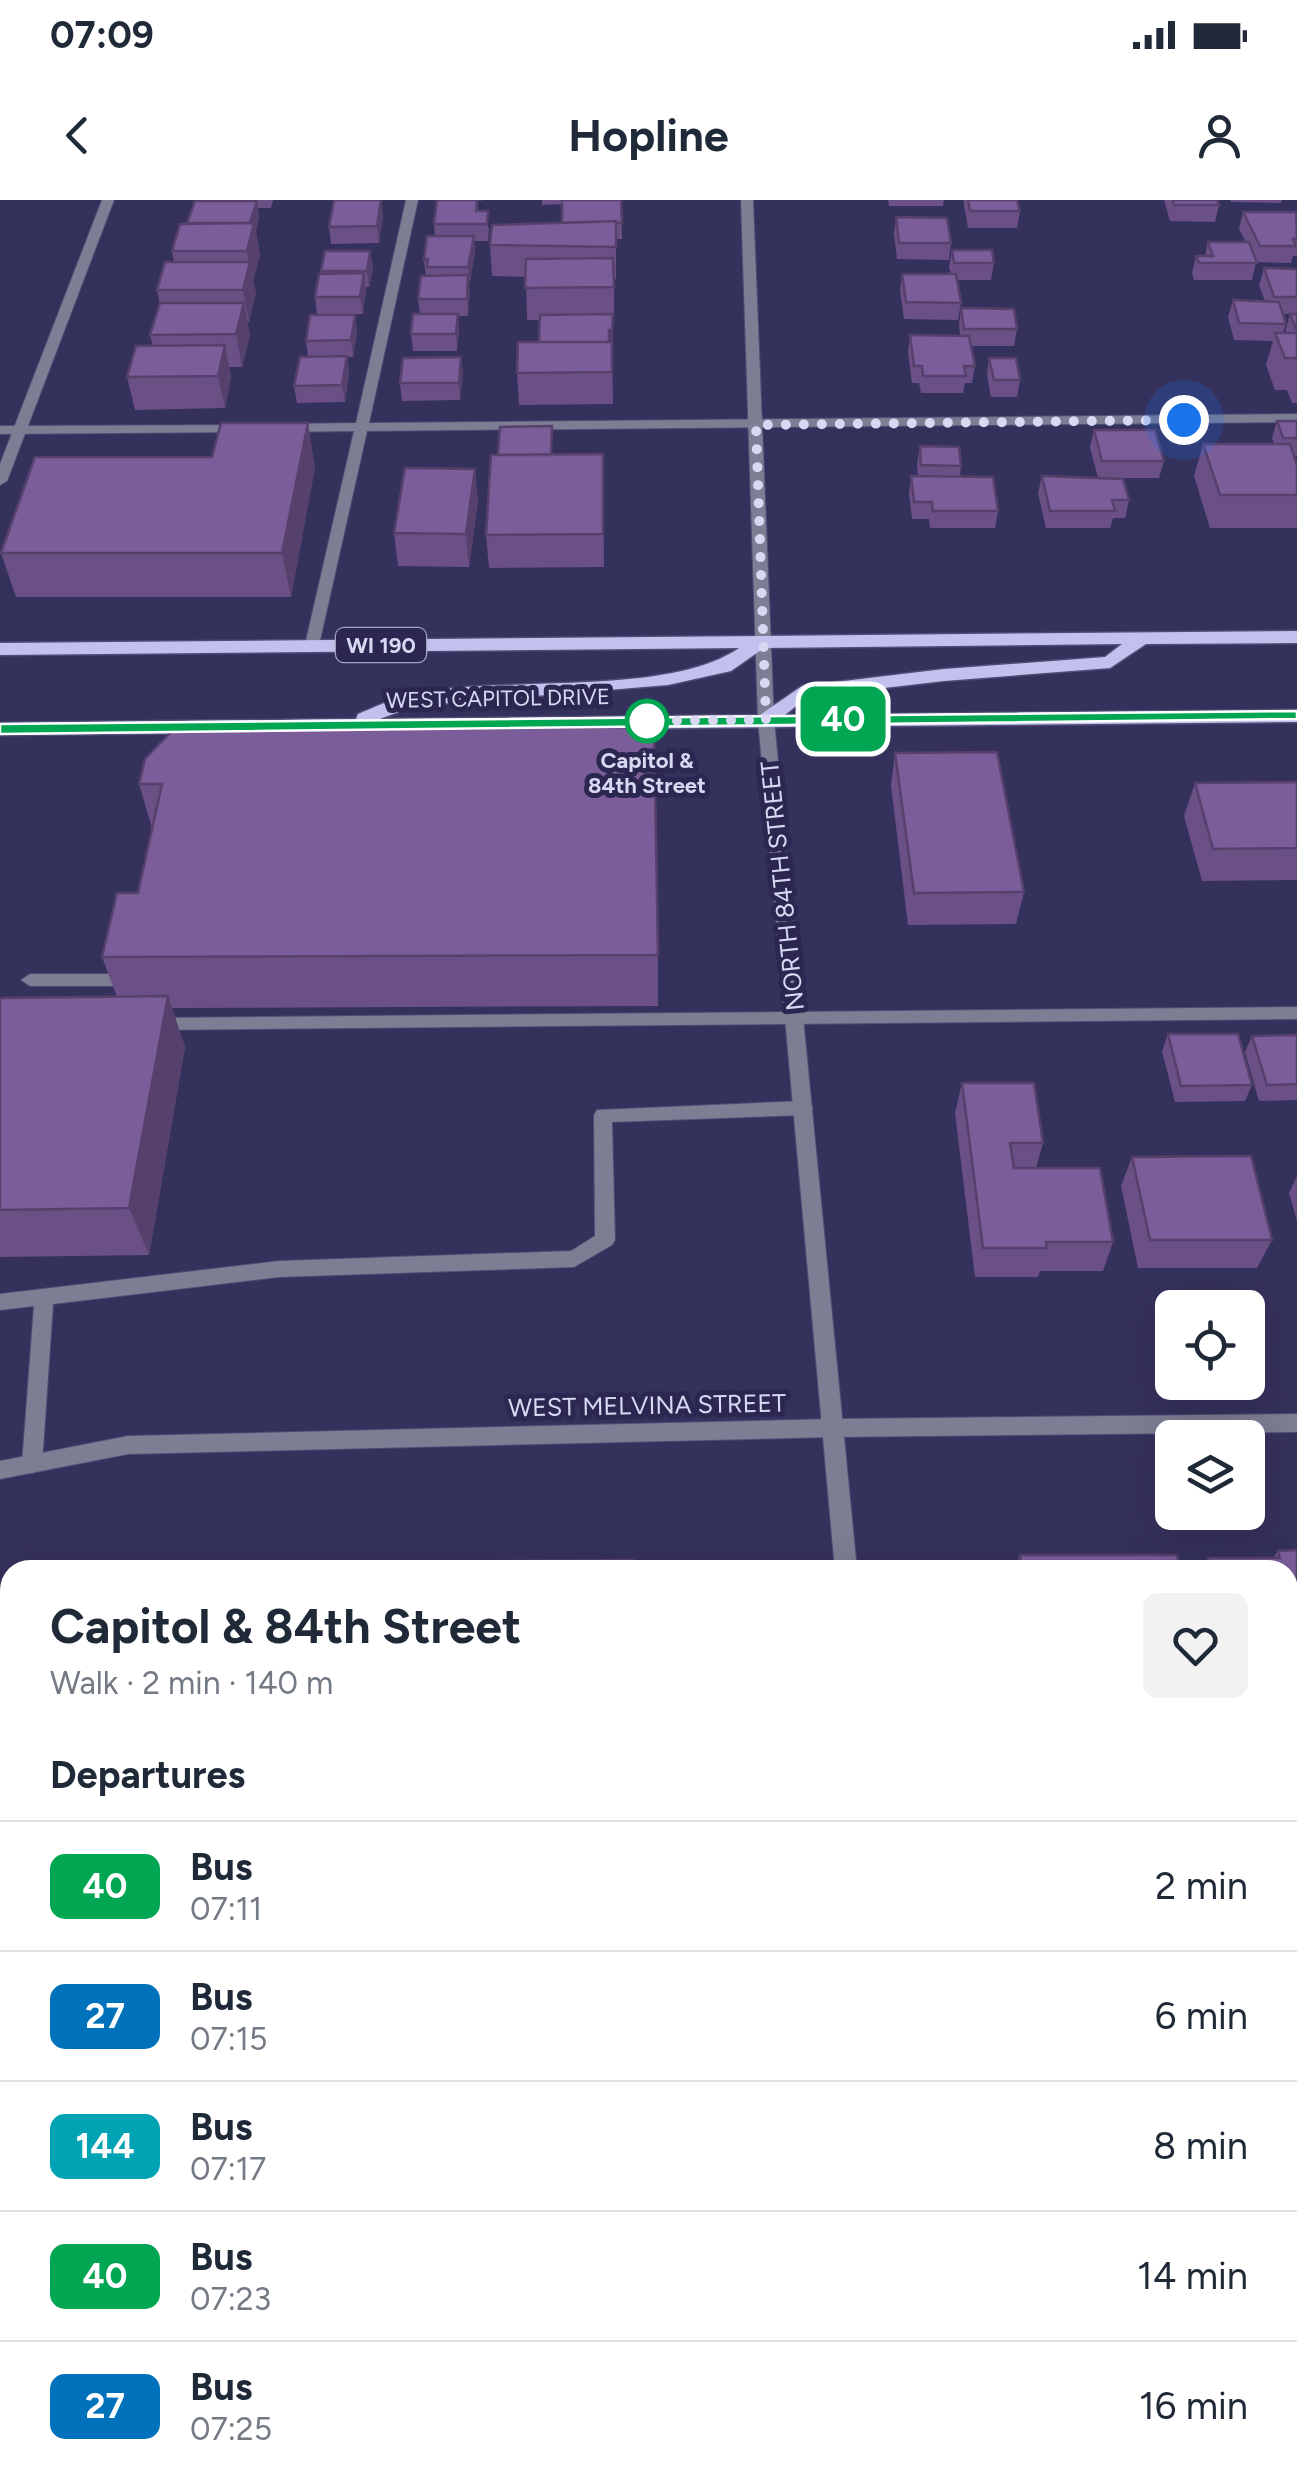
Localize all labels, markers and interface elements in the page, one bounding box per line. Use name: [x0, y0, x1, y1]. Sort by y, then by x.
text: 07:09: [50, 12, 154, 58]
icon: back: [50, 108, 105, 163]
text: Hopline: [568, 108, 729, 162]
icon: person: [1192, 108, 1247, 163]
your location: [1159, 395, 1209, 445]
road number: WI 190: [336, 628, 426, 662]
street label: WEST CAPITOL DRIVE: [386, 683, 610, 714]
line badge: 40: [798, 686, 888, 752]
text: 40: [821, 698, 865, 740]
marker: Capitol & 84th Street: [626, 700, 668, 742]
place label: Capitol & 84th Street: [588, 747, 706, 799]
street label: NORTH 84TH STREET: [754, 759, 810, 1012]
map controls: [1155, 1290, 1265, 1530]
button: locate: [1155, 1290, 1265, 1400]
street label: WEST MELVINA STREET: [508, 1388, 786, 1422]
button: layers: [1155, 1420, 1265, 1530]
button: heart: [1143, 1593, 1248, 1698]
text: Capitol & 84th Street: [50, 1597, 521, 1655]
text: Walk · 2 min · 140 m: [50, 1664, 333, 1702]
text: Departures: [50, 1752, 245, 1798]
text: Bus: [190, 1844, 253, 1890]
text: 2 min: [1155, 1863, 1248, 1909]
text: 40: [83, 1865, 127, 1907]
text: 07:11: [190, 1890, 262, 1928]
text: Bus: [190, 1974, 253, 2020]
text: 6 min: [1155, 1993, 1248, 2039]
text: 27: [85, 1995, 125, 2037]
text: 07:15: [190, 2020, 267, 2058]
text: Bus: [190, 2104, 253, 2150]
text: 8 min: [1153, 2123, 1248, 2169]
text: 144: [75, 2125, 135, 2167]
text: 07:17: [190, 2150, 266, 2188]
text: Bus: [190, 2234, 253, 2280]
text: 14 min: [1137, 2253, 1248, 2299]
text: 40: [83, 2255, 127, 2297]
text: 07:23: [190, 2280, 271, 2318]
text: Bus: [190, 2364, 253, 2410]
text: 16 min: [1139, 2383, 1248, 2429]
text: 27: [85, 2385, 125, 2427]
text: 07:25: [190, 2410, 272, 2448]

